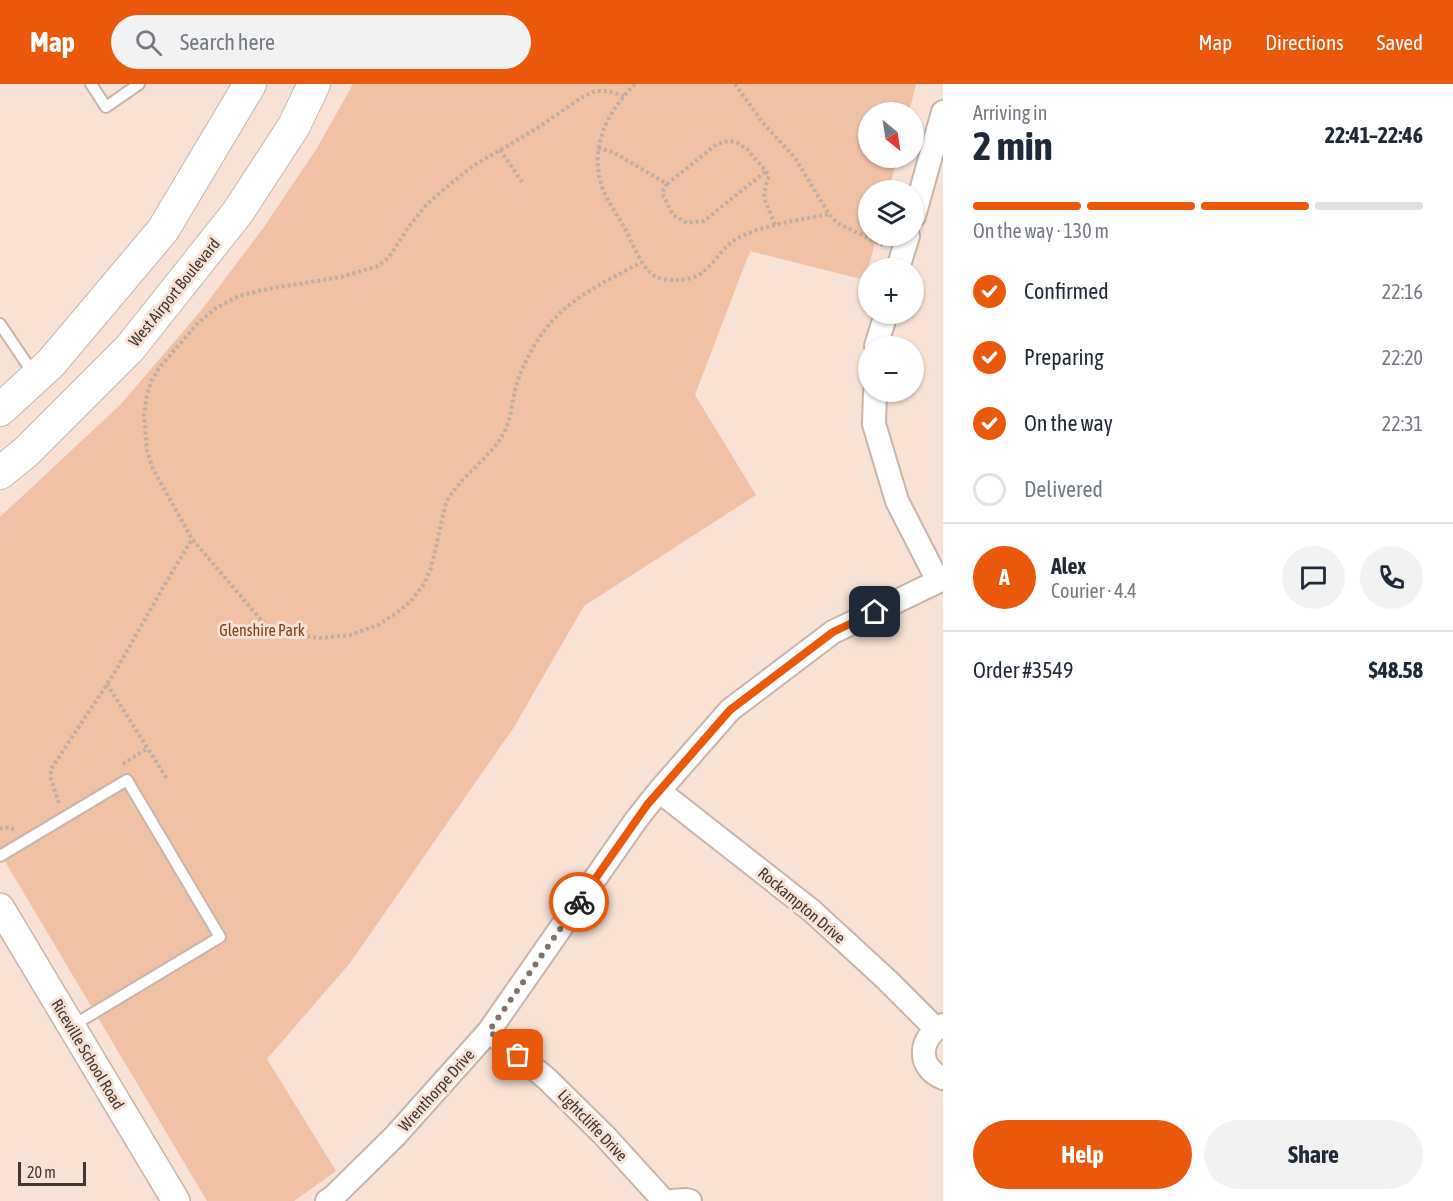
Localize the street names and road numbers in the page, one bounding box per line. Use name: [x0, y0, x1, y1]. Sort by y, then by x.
street label: West Airport Boulevard: [125, 234, 224, 350]
street label: Rockampton Drive: [754, 863, 849, 947]
street label: Riceville School Road: [48, 996, 128, 1112]
street label: Wrenthorpe Drive: [394, 1045, 478, 1135]
street label: Lightcliffe Drive: [554, 1086, 631, 1165]

